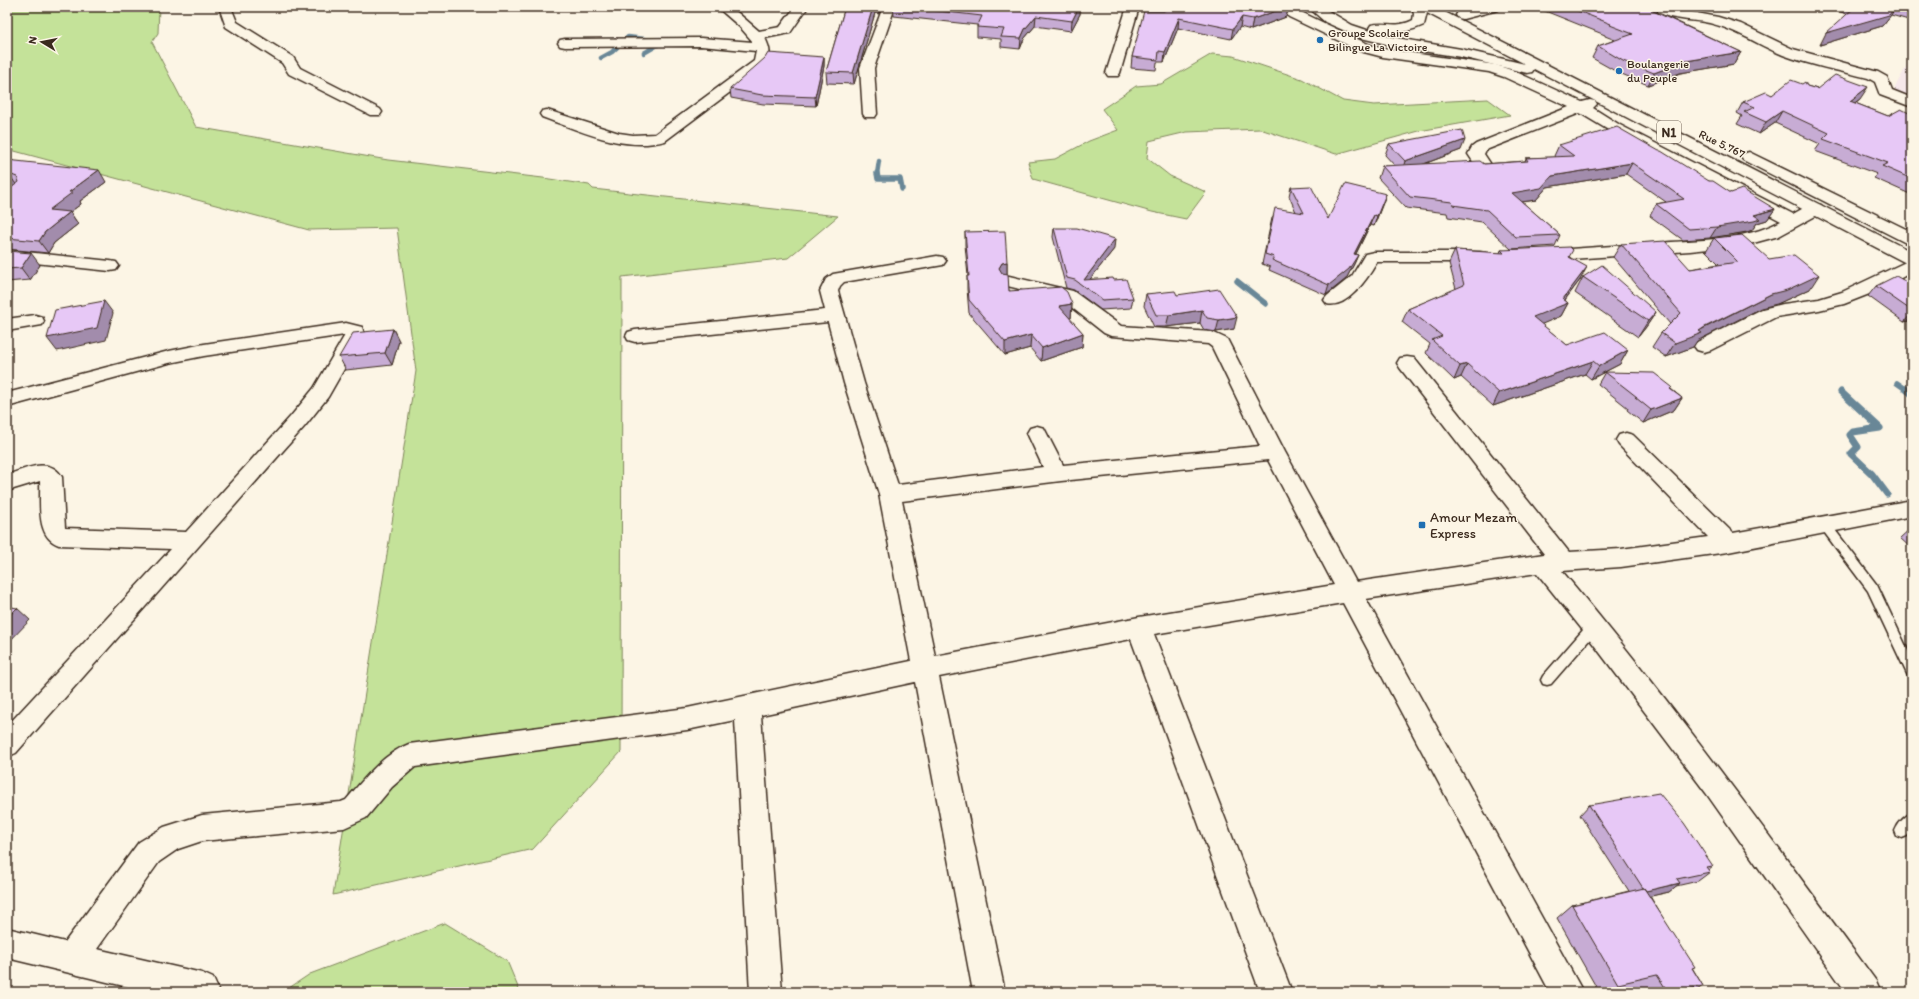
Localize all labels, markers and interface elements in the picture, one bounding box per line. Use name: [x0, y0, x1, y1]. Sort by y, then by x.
north arrow: [22, 22, 62, 62]
place label: Groupe Scolaire Bilingue La Victoire: [1328, 26, 1428, 54]
marker: Groupe Scolaire Bilingue La Victoire: [1315, 35, 1325, 45]
text: N: [26, 36, 40, 45]
place label: Boulangerie du Peuple: [1627, 57, 1689, 85]
marker: Boulangerie du Peuple: [1614, 66, 1624, 76]
road number: N1: [1657, 121, 1681, 143]
street label: Rue 5.767: [1697, 127, 1747, 161]
place label: Amour Mezam Express: [1430, 509, 1517, 542]
marker: Amour Mezam Express: [1417, 520, 1427, 530]

